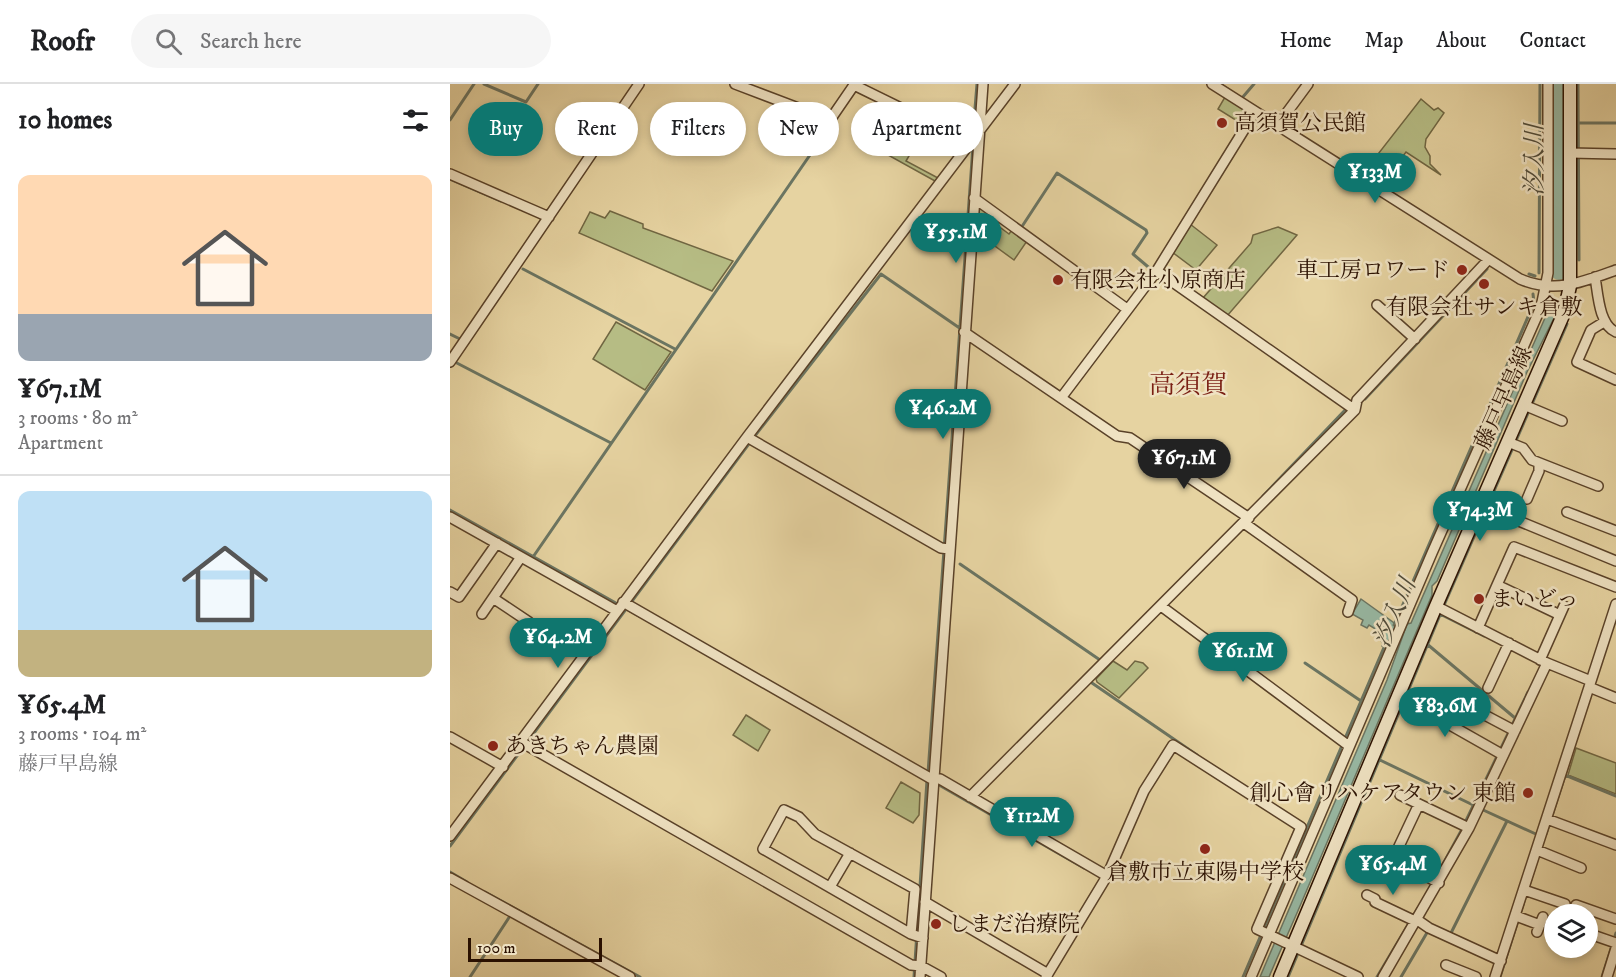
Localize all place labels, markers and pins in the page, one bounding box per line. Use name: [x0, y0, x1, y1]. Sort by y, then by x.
place label: 高須賀公民館: [1234, 110, 1366, 137]
marker: 高須賀公民館: [1215, 116, 1229, 130]
pin: ¥133M: [1333, 153, 1417, 204]
pin: ¥55.1M: [907, 213, 1005, 264]
place label: 車工房ロワード: [1296, 257, 1450, 284]
marker: 車工房ロワード: [1455, 263, 1469, 277]
place label: 有限会社小原商店: [1070, 267, 1246, 294]
marker: 有限会社小原商店: [1051, 273, 1065, 287]
marker: 有限会社サンキ倉敷: [1477, 277, 1491, 291]
place label: 有限会社サンキ倉敷: [1386, 294, 1582, 321]
pin: ¥46.2M: [894, 389, 992, 440]
pin: ¥67.1M: [1135, 439, 1233, 490]
pin: ¥74.3M: [1431, 491, 1529, 542]
place label: まいどっ: [1491, 586, 1579, 613]
marker: まいどっ: [1472, 592, 1486, 606]
pin: ¥64.2M: [509, 618, 607, 669]
pin: ¥61.1M: [1194, 632, 1292, 683]
pin: ¥83.6M: [1396, 687, 1494, 738]
place label: あきちゃん農園: [505, 733, 659, 760]
marker: あきちゃん農園: [486, 739, 500, 753]
place label: 創心會リハケアタウン 東館: [1249, 780, 1516, 807]
marker: 創心會リハケアタウン 東館: [1521, 786, 1535, 800]
pin: ¥112M: [990, 797, 1074, 848]
marker: 倉敷市立東陽中学校: [1198, 842, 1212, 856]
pin: ¥65.4M: [1344, 845, 1442, 896]
place label: 倉敷市立東陽中学校: [1106, 859, 1304, 886]
place label: しまだ治療院: [948, 911, 1080, 938]
marker: しまだ治療院: [929, 917, 943, 931]

